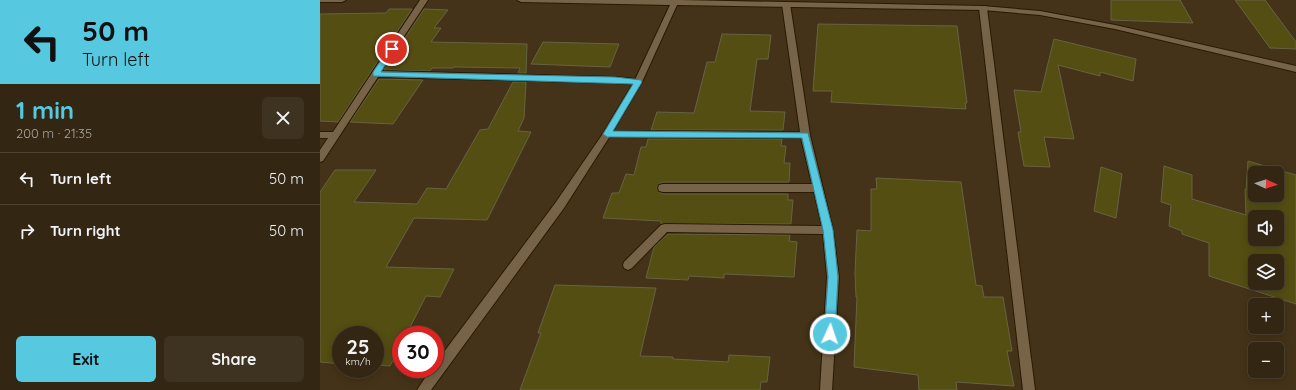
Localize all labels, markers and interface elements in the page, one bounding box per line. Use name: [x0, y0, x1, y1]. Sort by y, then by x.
text: 50 m: [82, 13, 149, 48]
icon: left: [16, 16, 68, 68]
pin: [375, 32, 409, 66]
icon: arrive: [381, 38, 403, 60]
text: Turn left: [82, 48, 150, 71]
text: 1 min: [16, 95, 74, 125]
button: close: [262, 97, 304, 139]
text: 200 m · 21:35: [16, 125, 92, 141]
north arrow: [1248, 166, 1284, 202]
map controls: [1248, 166, 1284, 378]
icon: left: [16, 168, 38, 190]
text: Turn left: [50, 169, 112, 188]
text: 50 m: [269, 169, 304, 188]
button: sound: [1248, 210, 1284, 246]
icon: right: [16, 220, 38, 242]
text: Turn right: [50, 221, 121, 240]
text: 50 m: [269, 221, 304, 240]
button: layers: [1248, 254, 1284, 290]
button: +: [1248, 298, 1284, 334]
position arrow: [809, 313, 851, 355]
speed limit sign: 30: [392, 326, 444, 378]
text: 25: [347, 334, 369, 359]
button: Exit: [16, 336, 156, 382]
button: Share: [164, 336, 304, 382]
button: −: [1248, 342, 1284, 378]
text: km/h: [345, 355, 371, 368]

